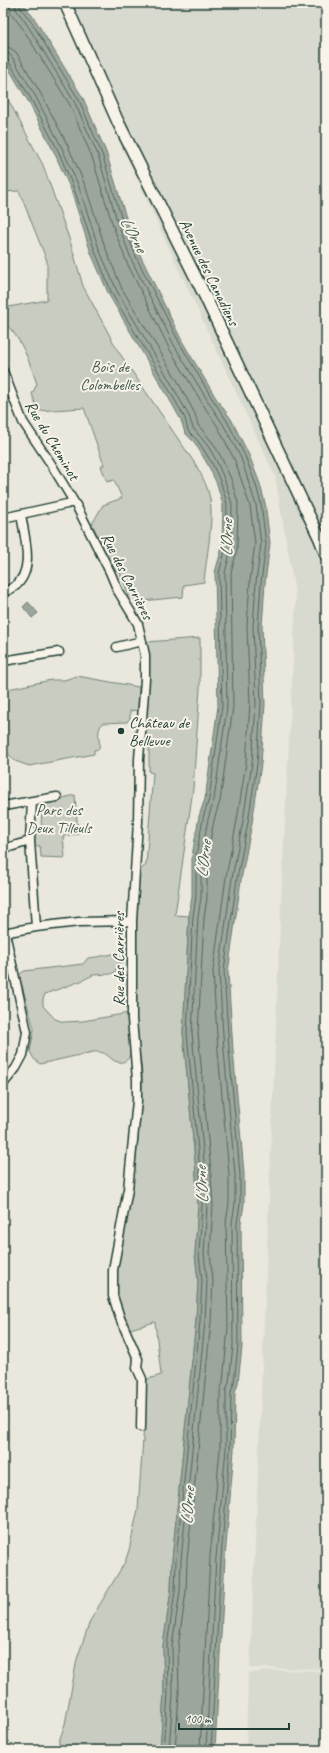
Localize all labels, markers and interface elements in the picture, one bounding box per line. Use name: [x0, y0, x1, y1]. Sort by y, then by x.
water label: L'Orne: [116, 213, 153, 258]
street label: Avenue des Canadiens: [175, 216, 244, 330]
park label: Bois de Colombelles: [80, 357, 141, 395]
street label: Rue du Cheminot: [21, 397, 85, 485]
water label: L'Orne: [216, 517, 237, 557]
street label: Rue des Carrières: [97, 530, 158, 625]
place label: Château de Bellevue: [129, 713, 191, 751]
marker: Château de Bellevue: [116, 726, 126, 736]
park label: Parc des Deux Tilleuls: [27, 800, 93, 838]
water label: L'Orne: [191, 837, 216, 879]
street label: Rue des Carrières: [109, 910, 129, 1006]
water label: L'Orne: [190, 1164, 213, 1204]
water label: L'Orne: [176, 1484, 199, 1525]
scale bar: [179, 1705, 289, 1731]
text: 100 m: [185, 1711, 212, 1727]

